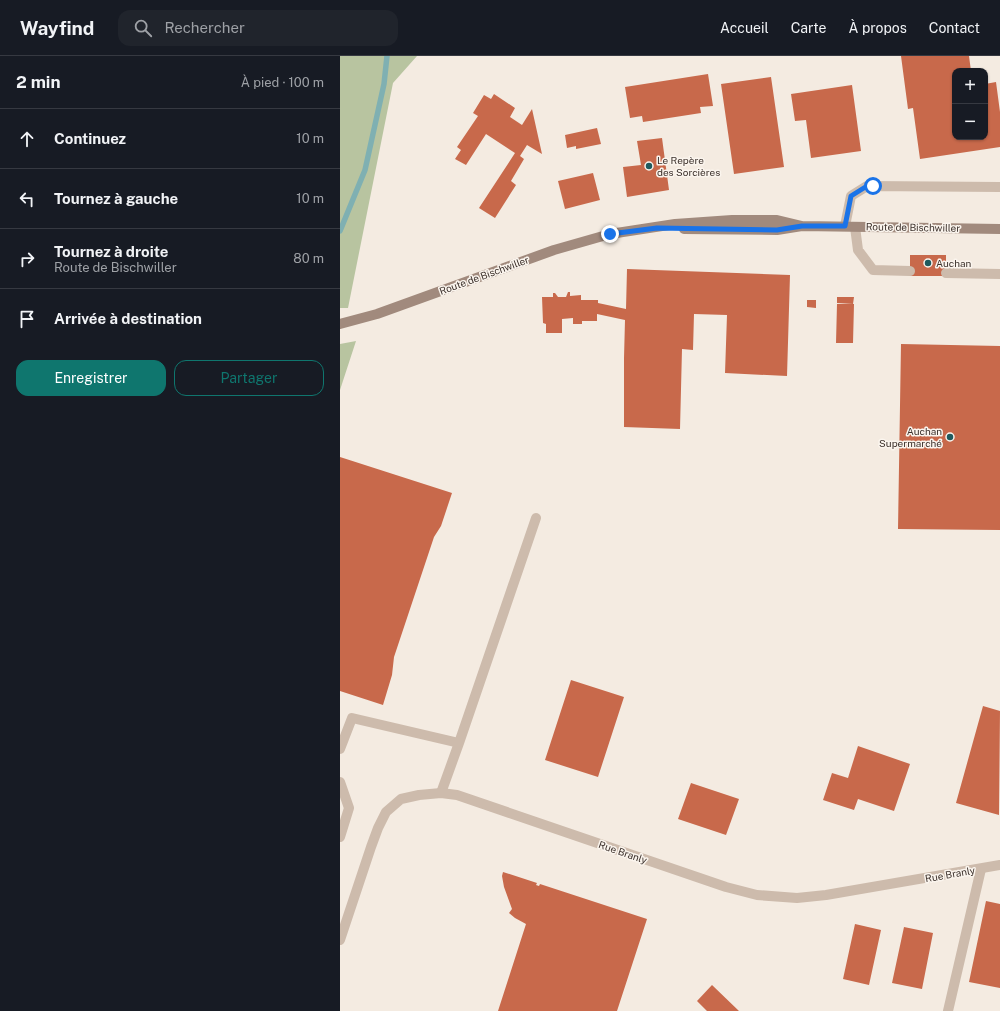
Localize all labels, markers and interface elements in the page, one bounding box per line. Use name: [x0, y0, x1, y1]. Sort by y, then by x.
search box: [118, 10, 398, 46]
text: Wayfind: [20, 17, 94, 39]
icon: search: [132, 17, 154, 39]
text: Rechercher: [164, 19, 245, 36]
text: Accueil: [720, 20, 769, 36]
text: Carte: [791, 20, 827, 36]
text: À propos: [849, 20, 907, 36]
text: Contact: [929, 20, 980, 36]
map controls: [952, 68, 988, 140]
button: +: [952, 68, 988, 104]
text: 2 min: [16, 72, 61, 92]
text: À pied · 100 m: [241, 75, 324, 90]
button: −: [952, 104, 988, 140]
icon: ahead: [16, 128, 38, 150]
text: Continuez: [54, 130, 126, 147]
text: 10 m: [296, 131, 324, 146]
place label: Le Repère des Sorcières: [657, 154, 720, 178]
marker: Le Repère des Sorcières: [644, 161, 654, 171]
route start: [864, 177, 882, 195]
icon: left: [16, 188, 38, 210]
text: Tournez à gauche: [54, 190, 178, 207]
text: 10 m: [296, 191, 324, 206]
street label: Route de Bischwiller: [866, 220, 960, 234]
route end: [601, 225, 619, 243]
text: Tournez à droite: [54, 243, 168, 260]
icon: right: [16, 248, 38, 270]
text: 80 m: [293, 251, 324, 266]
street label: Route de Bischwiller: [438, 253, 531, 297]
place label: Auchan: [936, 257, 971, 269]
marker: Auchan: [923, 258, 933, 268]
text: Route de Bischwiller: [54, 260, 177, 275]
icon: arrive: [16, 308, 38, 330]
text: Arrivée à destination: [54, 310, 202, 327]
button: Enregistrer: [16, 360, 166, 396]
button: Partager: [174, 360, 324, 396]
place label: Auchan Supermarché: [879, 425, 942, 449]
marker: Auchan Supermarché: [945, 432, 955, 442]
street label: Rue Branly: [597, 838, 649, 866]
street label: Rue Branly: [924, 864, 977, 884]

